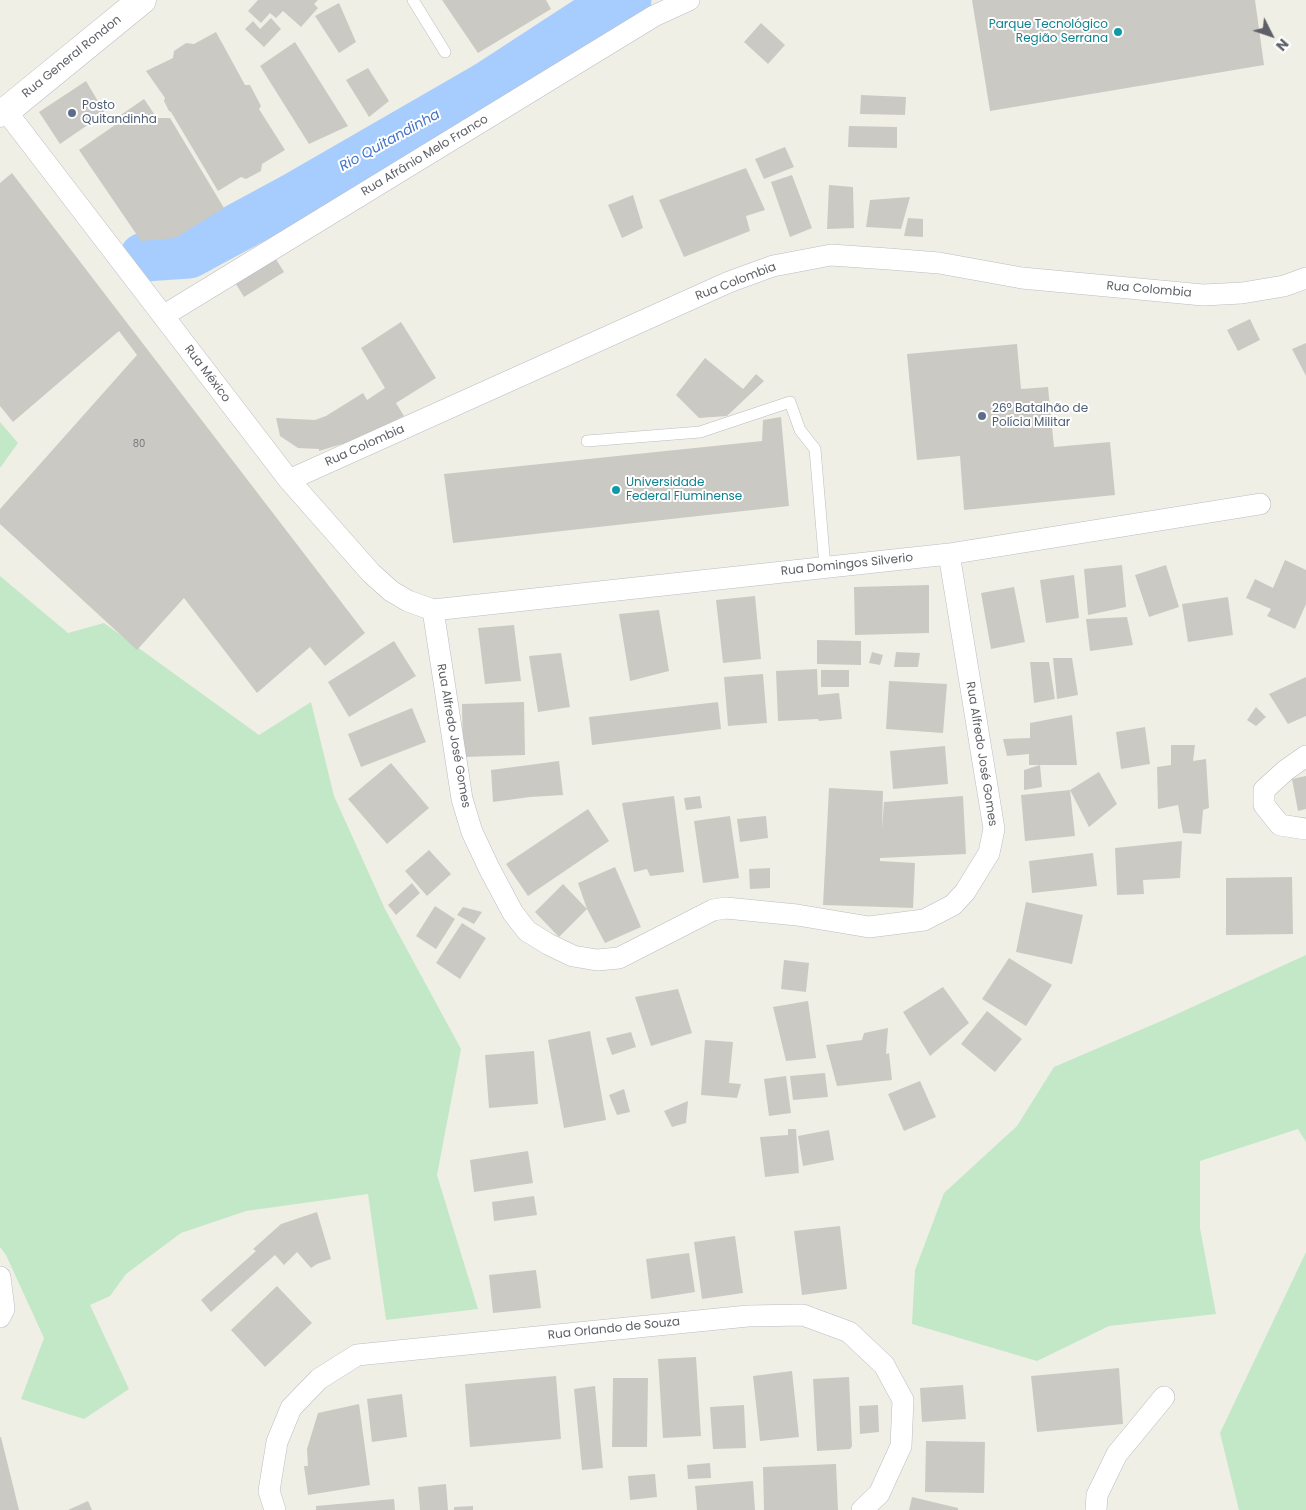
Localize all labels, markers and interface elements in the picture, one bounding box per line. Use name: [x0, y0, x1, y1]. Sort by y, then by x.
north arrow: [1246, 10, 1296, 60]
street label: Rua General Rondon: [20, 13, 124, 101]
place label: Parque Tecnológico Região Serrana: [989, 18, 1108, 46]
marker: Parque Tecnológico Região Serrana: [1112, 26, 1124, 38]
text: N: [1271, 34, 1293, 55]
place label: Posto Quitandinha: [82, 99, 157, 127]
water label: Rio Quitandinha: [337, 106, 443, 176]
marker: Posto Quitandinha: [66, 107, 78, 119]
street label: Rua Afrânio Melo Franco: [359, 112, 491, 200]
street label: Rua Colombia: [694, 260, 778, 304]
street label: Rua Colombia: [1106, 279, 1192, 301]
street label: Rua México: [181, 343, 233, 405]
place label: 26º Batalhão de Polícia Militar: [992, 402, 1088, 430]
marker: 26º Batalhão de Polícia Militar: [976, 410, 988, 422]
street label: Rua Colombia: [323, 422, 407, 470]
house number: 80: [133, 438, 145, 450]
place label: Universidade Federal Fluminense: [626, 476, 742, 504]
marker: Universidade Federal Fluminense: [610, 484, 622, 496]
street label: Rua Domingos Silverio: [780, 551, 914, 579]
street label: Rua Alfredo José Gomes: [433, 663, 473, 809]
street label: Rua Alfredo José Gomes: [962, 681, 1000, 827]
street label: Rua Orlando de Souza: [547, 1315, 681, 1343]

